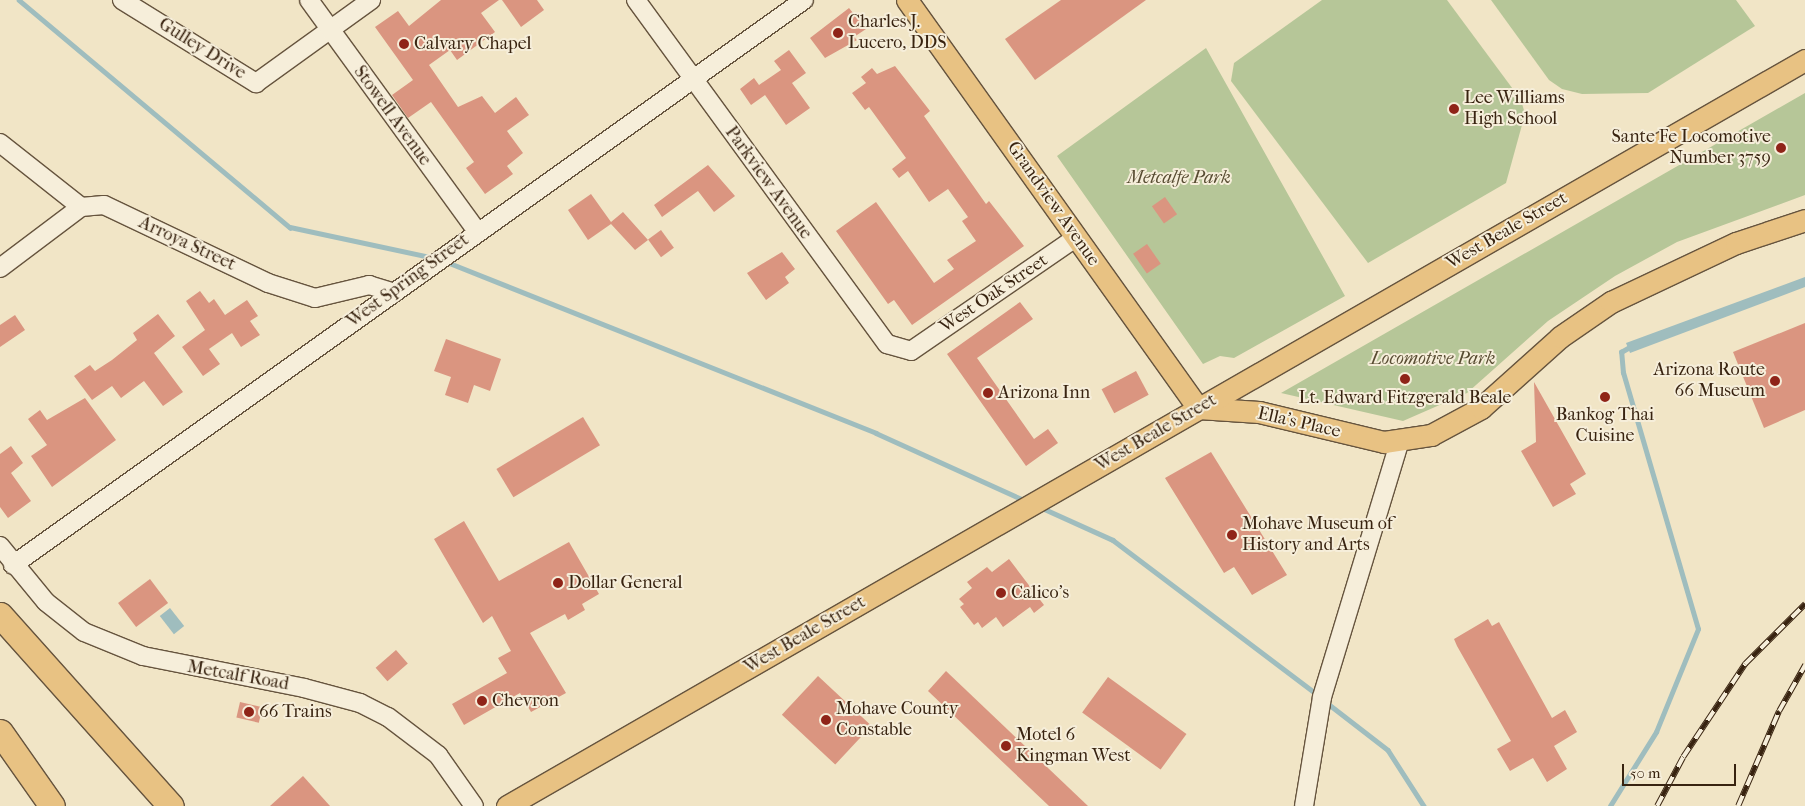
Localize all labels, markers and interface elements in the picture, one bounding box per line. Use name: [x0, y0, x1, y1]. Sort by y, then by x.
place label: Charles J. Lucero, DDS: [848, 12, 947, 54]
street label: Gulley Drive: [154, 14, 250, 84]
marker: Charles J. Lucero, DDS: [832, 27, 844, 39]
place label: Calvary Chapel: [414, 33, 532, 55]
marker: Calvary Chapel: [398, 38, 410, 50]
street label: Stowell Avenue: [349, 62, 435, 170]
place label: Lee Williams High School: [1464, 88, 1565, 130]
marker: Lee Williams High School: [1448, 103, 1460, 115]
street label: Parkview Avenue: [720, 122, 816, 244]
place label: Sante Fe Locomotive Number 3759: [1612, 127, 1771, 170]
street label: Grandview Avenue: [1002, 138, 1104, 270]
marker: Sante Fe Locomotive Number 3759: [1775, 142, 1787, 154]
park label: Metcalfe Park: [1127, 167, 1231, 189]
street label: West Beale Street: [1443, 188, 1571, 274]
street label: Arroya Street: [135, 212, 239, 276]
street label: West Spring Street: [343, 229, 473, 333]
street label: West Oak Street: [936, 250, 1052, 338]
park label: Locomotive Park: [1371, 348, 1495, 370]
place label: Arizona Route 66 Museum: [1654, 360, 1765, 402]
marker: Lt. Edward Fitzgerald Beale: [1399, 373, 1411, 385]
marker: Arizona Route 66 Museum: [1769, 375, 1781, 387]
place label: Arizona Inn: [998, 382, 1090, 404]
marker: Arizona Inn: [982, 387, 994, 399]
place label: Lt. Edward Fitzgerald Beale: [1299, 387, 1511, 409]
street label: West Beale Street: [1092, 390, 1220, 476]
marker: Bankog Thai Cuisine: [1599, 391, 1611, 403]
street label: Ella's Place: [1255, 403, 1343, 443]
place label: Bankog Thai Cuisine: [1556, 405, 1654, 448]
place label: Mohave Museum of History and Arts: [1242, 514, 1393, 556]
marker: Mohave Museum of History and Arts: [1226, 529, 1238, 541]
place label: Dollar General: [568, 572, 682, 594]
marker: Dollar General: [552, 577, 564, 589]
place label: Calico's: [1011, 582, 1069, 604]
marker: Calico's: [995, 587, 1007, 599]
street label: West Beale Street: [741, 592, 869, 678]
street label: Metcalf Road: [186, 656, 290, 696]
place label: Chevron: [492, 690, 559, 712]
marker: Chevron: [476, 695, 488, 707]
place label: Mohave County Constable: [836, 699, 958, 742]
place label: 66 Trains: [259, 701, 332, 723]
marker: 66 Trains: [243, 706, 255, 718]
marker: Mohave County Constable: [820, 714, 832, 726]
place label: Motel 6 Kingman West: [1016, 725, 1131, 768]
marker: Motel 6 Kingman West: [1000, 740, 1012, 752]
scale bar: [1625, 754, 1739, 786]
text: 50 m: [1630, 764, 1660, 782]

